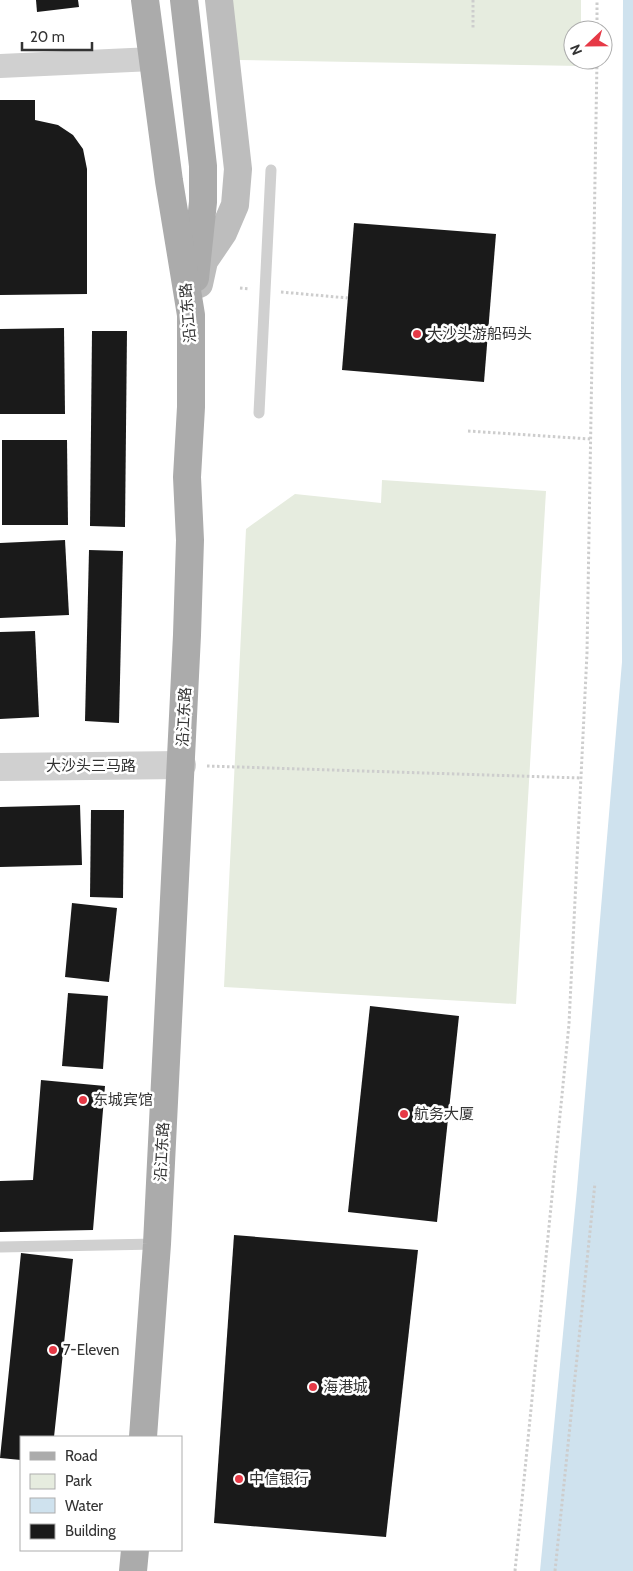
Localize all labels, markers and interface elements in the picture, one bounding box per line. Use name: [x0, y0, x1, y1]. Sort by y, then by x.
scale bar: [22, 20, 92, 52]
north arrow: [563, 20, 613, 70]
text: 20 m: [30, 28, 65, 46]
text: N: [566, 42, 586, 58]
street label: 沿江东路: [176, 282, 200, 344]
place label: 大沙头游船码头: [427, 325, 532, 343]
marker: 大沙头游船码头: [411, 328, 423, 340]
street label: 沿江东路: [173, 687, 195, 747]
street label: 大沙头三马路: [46, 757, 136, 775]
place label: 东城宾馆: [93, 1091, 153, 1109]
marker: 东城宾馆: [77, 1094, 89, 1106]
place label: 航务大厦: [414, 1105, 474, 1123]
marker: 航务大厦: [398, 1108, 410, 1120]
street label: 沿江东路: [151, 1122, 173, 1182]
place label: 7-Eleven: [63, 1341, 119, 1359]
marker: 7-Eleven: [47, 1344, 59, 1356]
place label: 海港城: [323, 1378, 368, 1396]
marker: 海港城: [307, 1381, 319, 1393]
legend: [20, 1436, 182, 1551]
text: Road: [65, 1447, 98, 1465]
place label: 中信银行: [249, 1470, 309, 1488]
text: Park: [65, 1472, 92, 1490]
marker: 中信银行: [233, 1473, 245, 1485]
text: Water: [65, 1497, 103, 1515]
text: Building: [65, 1522, 116, 1540]

